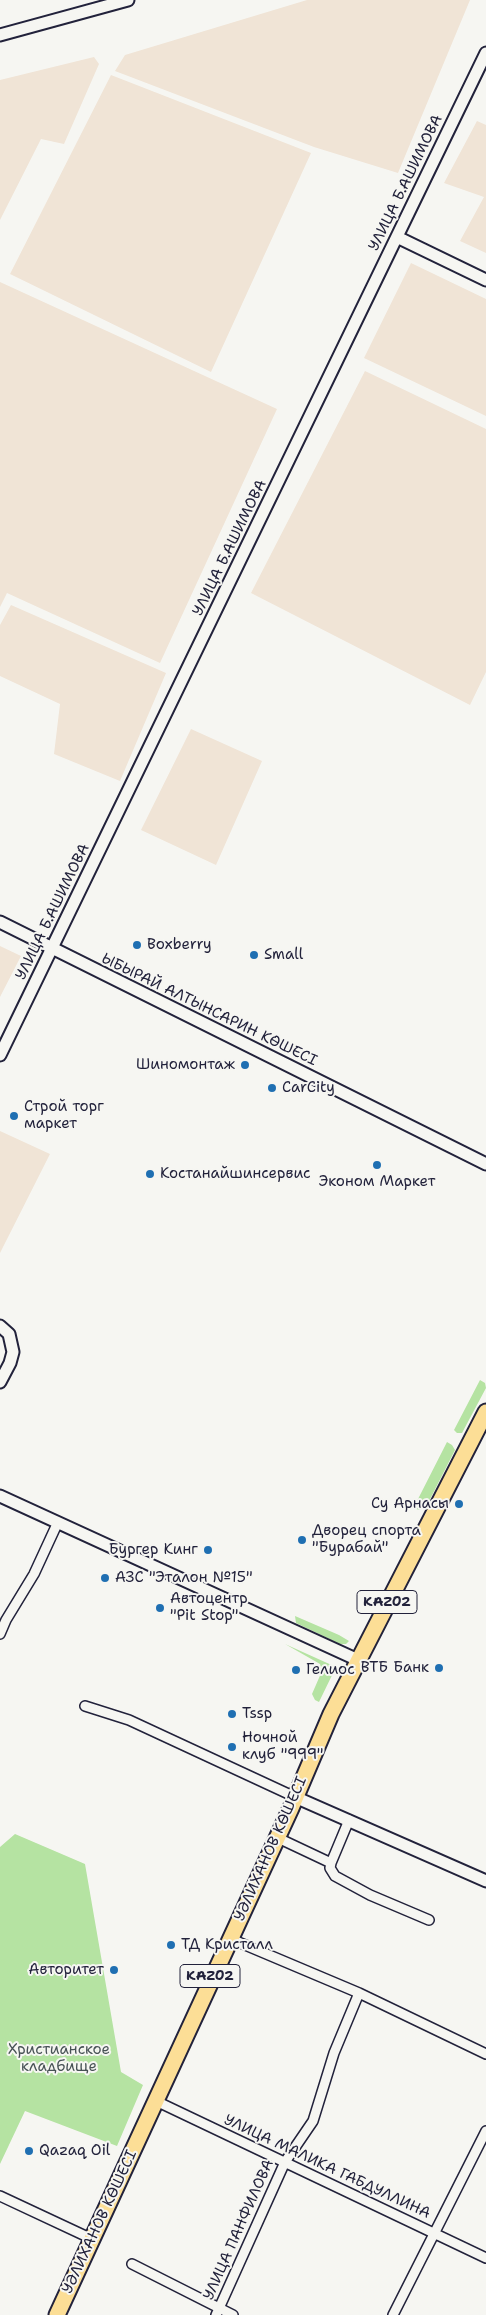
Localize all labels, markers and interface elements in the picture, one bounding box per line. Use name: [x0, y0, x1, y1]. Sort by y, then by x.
street label: УЛИЦА Б.АШИМОВА: [365, 112, 447, 254]
street label: УЛИЦА Б.АШИМОВА: [189, 477, 271, 619]
street label: УЛИЦА Б.АШИМОВА: [12, 841, 94, 983]
place label: Boxberry: [147, 936, 212, 954]
marker: Boxberry: [131, 939, 143, 951]
place label: Small: [264, 946, 303, 964]
marker: Small: [248, 949, 260, 961]
street label: ЫБЫРАЙ АЛТЫНСАРИН КӨШЕСІ: [98, 950, 320, 1070]
place label: Шиномонтаж: [136, 1056, 235, 1074]
marker: Шиномонтаж: [239, 1059, 251, 1071]
place label: CarCity: [282, 1079, 335, 1097]
marker: CarCity: [266, 1082, 278, 1094]
place label: Строй торг маркет: [24, 1098, 104, 1133]
marker: Строй торг маркет: [8, 1110, 20, 1122]
marker: Эконом Маркет: [371, 1159, 383, 1171]
place label: Костанайшинсервис: [160, 1165, 311, 1183]
marker: Костанайшинсервис: [144, 1168, 156, 1180]
place label: Эконом Маркет: [319, 1173, 435, 1191]
place label: Су Арнасы: [371, 1495, 449, 1513]
marker: Су Арнасы: [453, 1498, 465, 1510]
place label: Дворец спорта "Бурабай": [312, 1522, 421, 1557]
marker: Дворец спорта "Бурабай": [296, 1534, 308, 1546]
place label: Бургер Кинг: [109, 1541, 198, 1559]
marker: Бургер Кинг: [202, 1544, 214, 1556]
place label: АЗС "Эталон №15": [115, 1569, 253, 1587]
marker: АЗС "Эталон №15": [99, 1572, 111, 1584]
place label: Автоцентр "Pit Stop": [170, 1590, 248, 1625]
road number: KАZ02: [357, 1590, 417, 1614]
marker: Автоцентр "Pit Stop": [154, 1602, 166, 1614]
place label: ВТБ Банк: [361, 1659, 429, 1677]
place label: Гелиос: [306, 1661, 355, 1679]
marker: ВТБ Банк: [433, 1662, 445, 1674]
marker: Гелиос: [290, 1664, 302, 1676]
place label: Tssp: [242, 1705, 272, 1723]
marker: Tssp: [226, 1708, 238, 1720]
place label: Ночной клуб "999": [242, 1729, 323, 1764]
marker: Ночной клуб "999": [226, 1741, 238, 1753]
street label: УӘЛИХАНОВ КӨШЕСІ: [231, 1774, 311, 1924]
place label: ТД Кристалл: [181, 1936, 273, 1954]
marker: ТД Кристалл: [165, 1939, 177, 1951]
place label: Авторитет: [28, 1961, 104, 1979]
marker: Авторитет: [108, 1964, 120, 1976]
road number: KАZ02: [180, 1964, 240, 1988]
park label: Христианское кладбище: [8, 2041, 110, 2076]
street label: УЛИЦА МАЛИКА ГАБДУЛЛИНА: [221, 2111, 433, 2223]
place label: Qazaq Oil: [39, 2142, 110, 2160]
marker: Qazaq Oil: [23, 2145, 35, 2157]
street label: УӘЛИХАНОВ КӨШЕСІ: [59, 2147, 141, 2297]
street label: УЛИЦА ПАНФИЛОВА: [200, 2157, 278, 2303]

